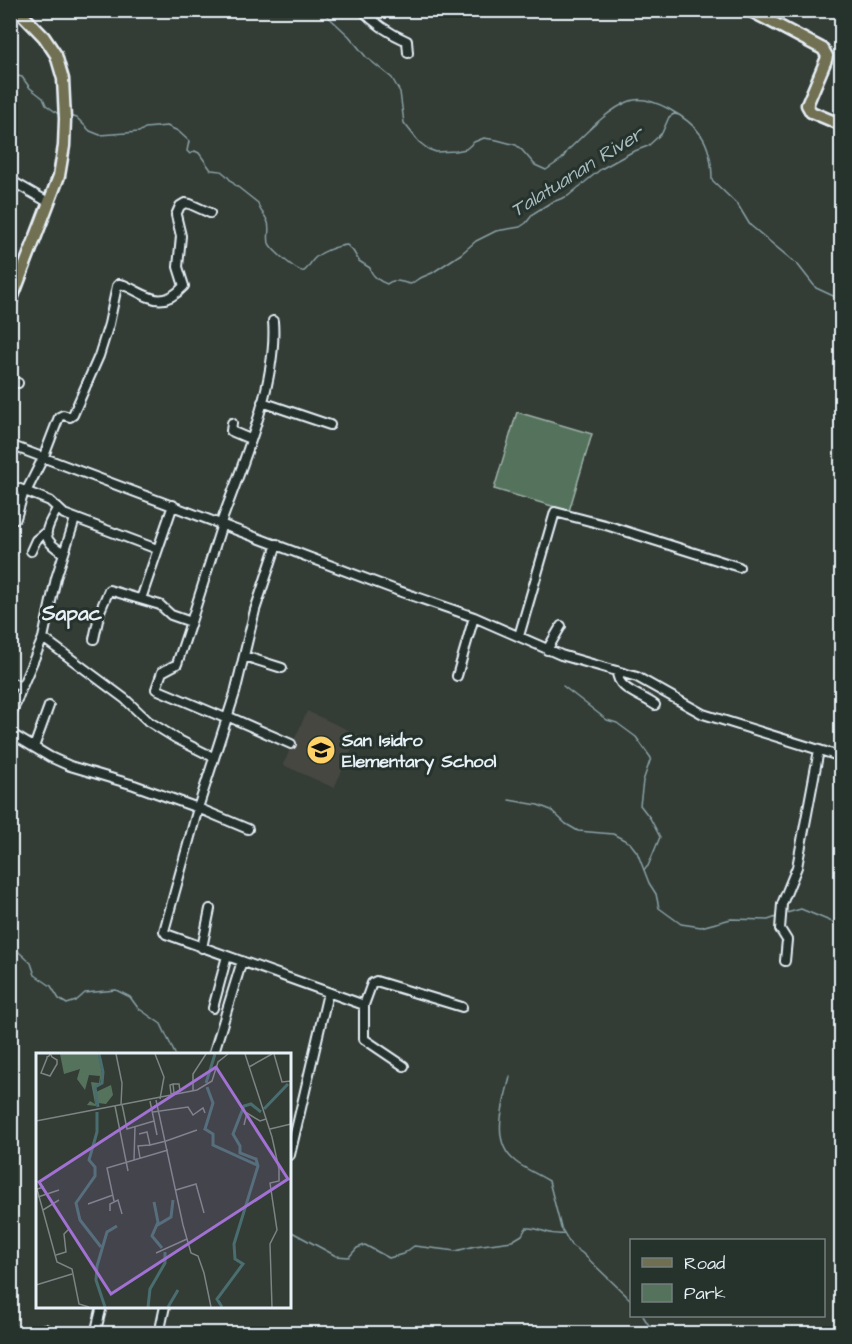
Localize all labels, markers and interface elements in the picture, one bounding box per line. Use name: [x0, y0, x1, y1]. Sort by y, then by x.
water label: Talatuanan River: [505, 119, 651, 224]
district label: Sapac: [41, 599, 103, 629]
place label: San Isidro Elementary School: [341, 728, 497, 775]
school or university icon: San Isidro Elementary School: [305, 734, 337, 766]
inset map: [36, 1053, 291, 1308]
legend: [630, 1239, 825, 1317]
text: Road: [684, 1251, 725, 1276]
text: Park: [684, 1281, 726, 1306]

